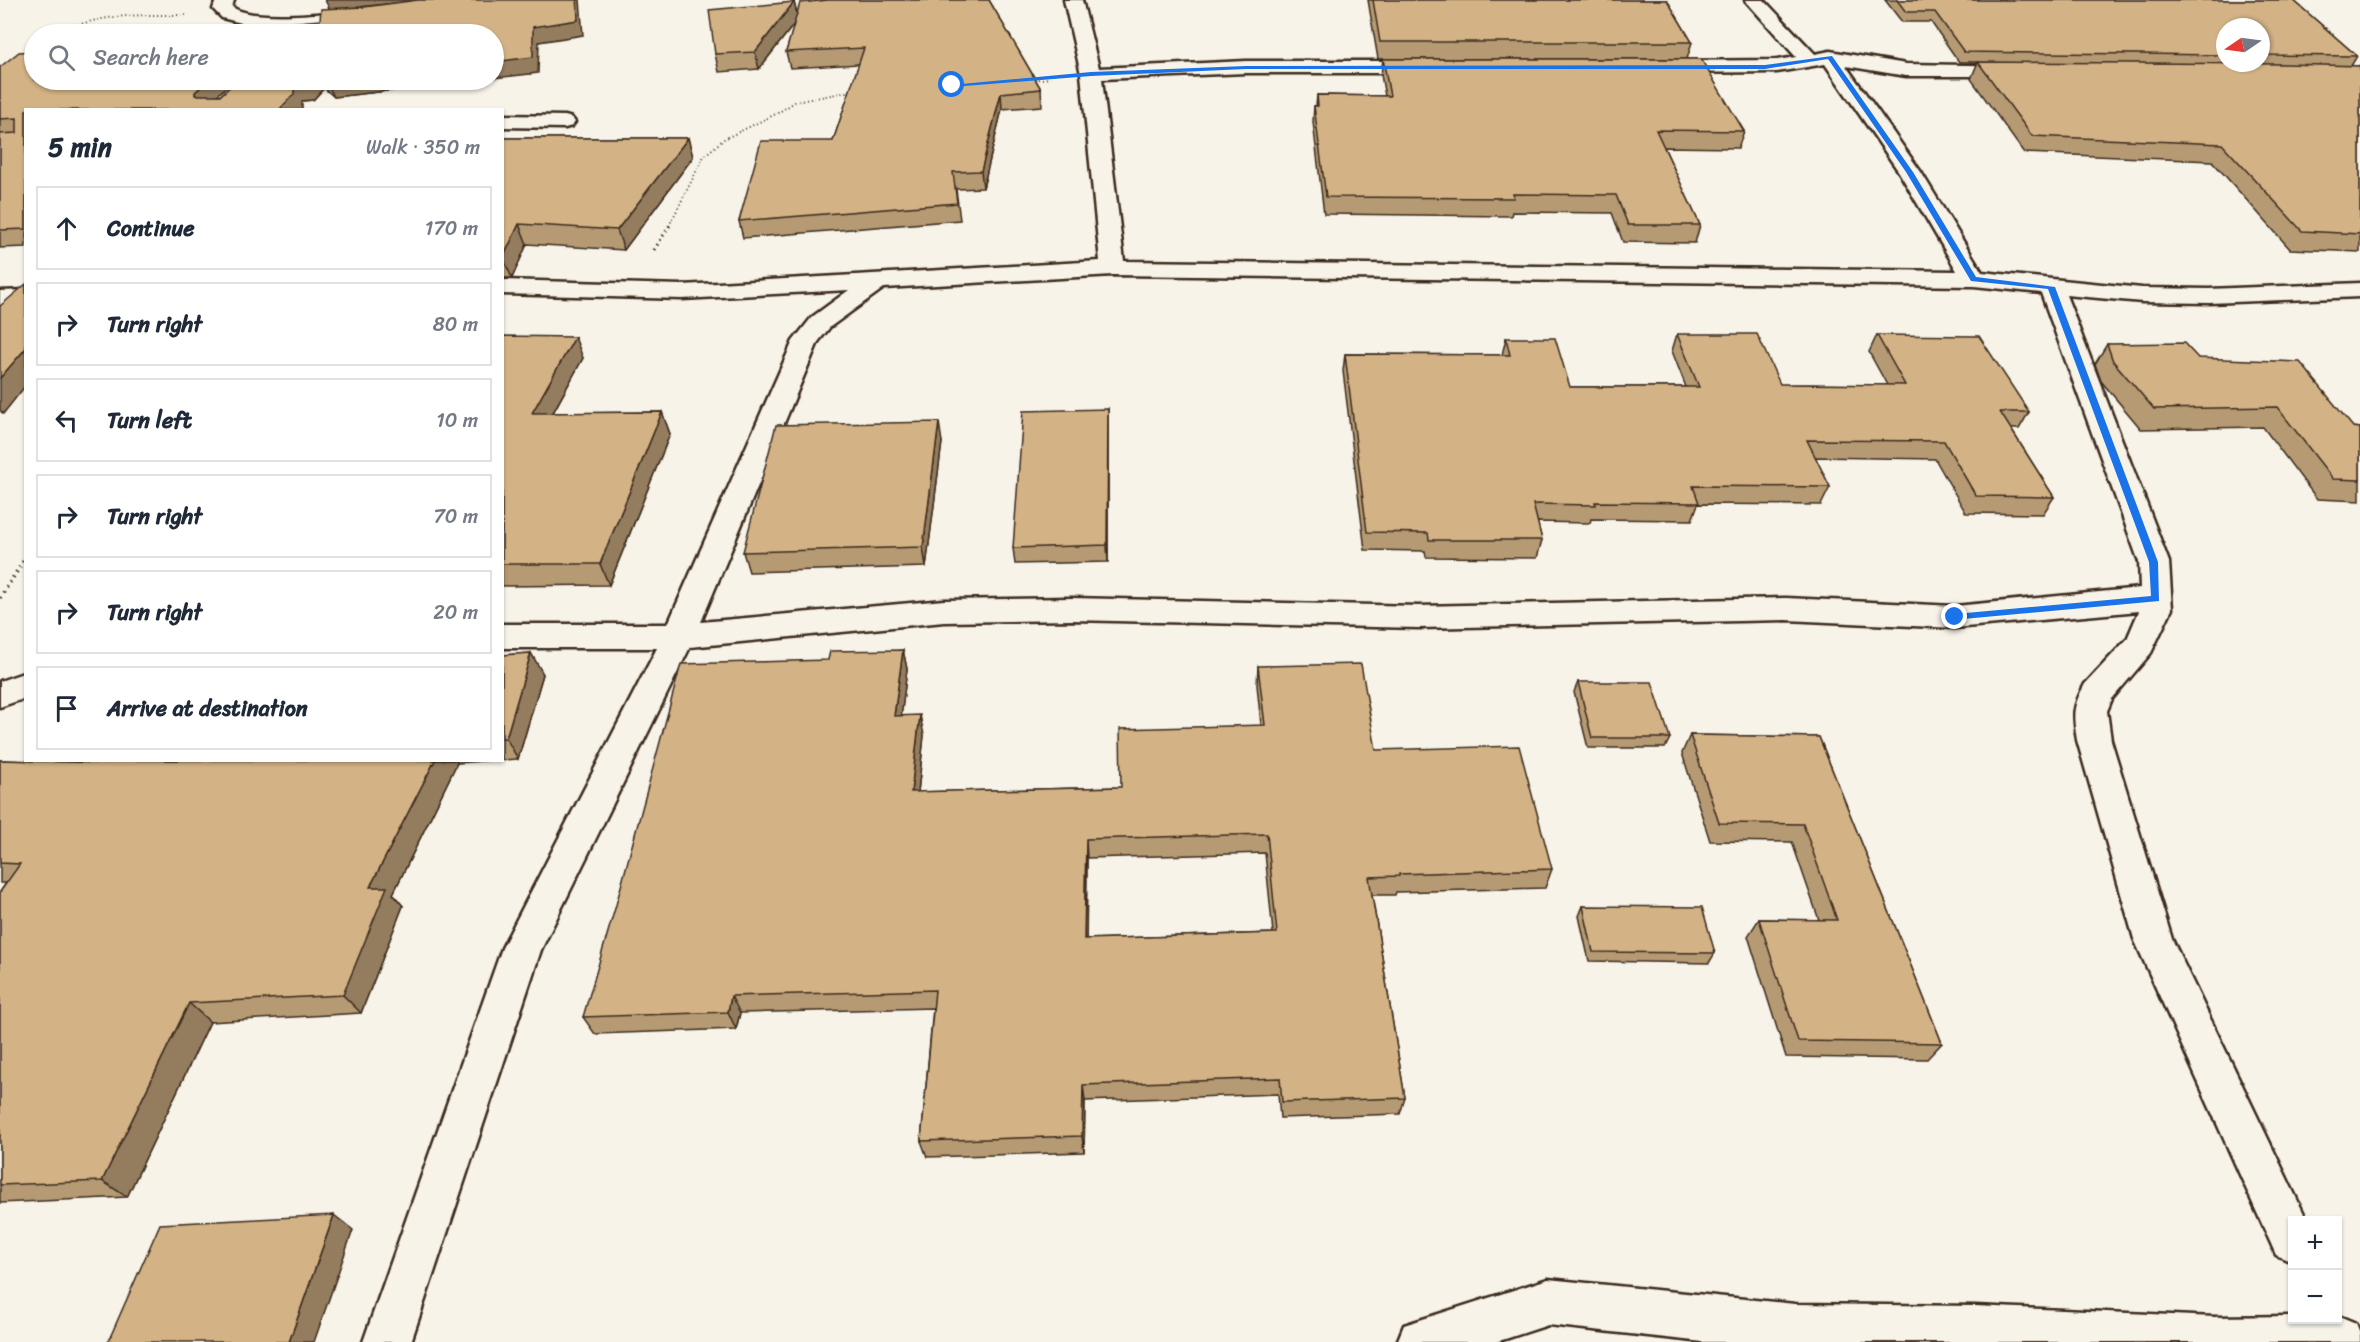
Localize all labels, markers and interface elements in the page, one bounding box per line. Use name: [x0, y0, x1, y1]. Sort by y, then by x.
north arrow: [2216, 18, 2270, 72]
search box: [24, 24, 504, 90]
text: Search here: [93, 38, 209, 77]
icon: search: [45, 41, 78, 74]
route start: [938, 71, 964, 97]
text: 5 min: [48, 124, 112, 170]
text: Walk · 350 m: [366, 130, 480, 165]
text: Continue: [107, 209, 195, 248]
text: 170 m: [425, 211, 478, 246]
icon: ahead: [50, 212, 83, 245]
text: Turn right: [107, 305, 202, 344]
text: 80 m: [433, 307, 478, 342]
icon: right: [50, 308, 83, 341]
text: Turn left: [107, 401, 192, 440]
text: 10 m: [436, 403, 478, 438]
icon: left: [50, 404, 83, 437]
text: Turn right: [107, 497, 202, 536]
text: 70 m: [433, 499, 478, 534]
icon: right: [50, 500, 83, 533]
text: Turn right: [107, 593, 202, 632]
text: 20 m: [433, 595, 478, 630]
icon: right: [50, 596, 83, 629]
route end: [1941, 603, 1967, 629]
text: Arrive at destination: [107, 689, 308, 728]
icon: arrive: [50, 692, 83, 725]
map controls: [2288, 1216, 2342, 1324]
button: +: [2288, 1216, 2342, 1270]
button: −: [2288, 1270, 2342, 1324]

